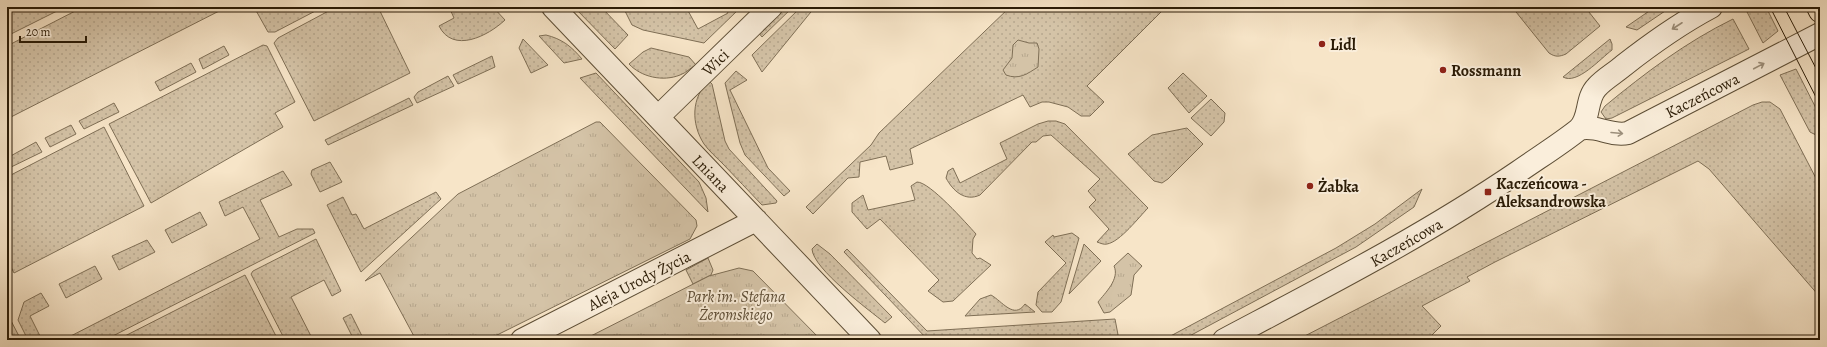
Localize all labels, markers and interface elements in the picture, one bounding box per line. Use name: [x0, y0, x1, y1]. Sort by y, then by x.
scale bar: [20, 18, 86, 44]
one-way arrow: [1672, 22, 1683, 30]
text: 20 m: [26, 24, 50, 40]
place label: Lidl: [1330, 34, 1357, 56]
marker: Lidl: [1317, 39, 1327, 49]
street label: Wici: [697, 44, 734, 82]
place label: Rossmann: [1451, 60, 1521, 82]
one-way arrow: [1752, 62, 1764, 69]
marker: Rossmann: [1438, 65, 1448, 75]
street label: Kaczeńcowa: [1662, 68, 1744, 124]
one-way arrow: [1610, 130, 1623, 137]
street label: Lniana: [687, 150, 734, 198]
place label: Kaczeńcowa - Aleksandrowska: [1495, 173, 1606, 213]
place label: Żabka: [1318, 176, 1359, 198]
marker: Żabka: [1305, 181, 1315, 191]
marker: Kaczeńcowa - Aleksandrowska: [1483, 187, 1493, 197]
street label: Kaczeńcowa: [1366, 213, 1447, 272]
street label: Aleja Urody Życia: [583, 245, 695, 317]
park label: Park im. Stefana Żeromskiego: [687, 286, 786, 326]

